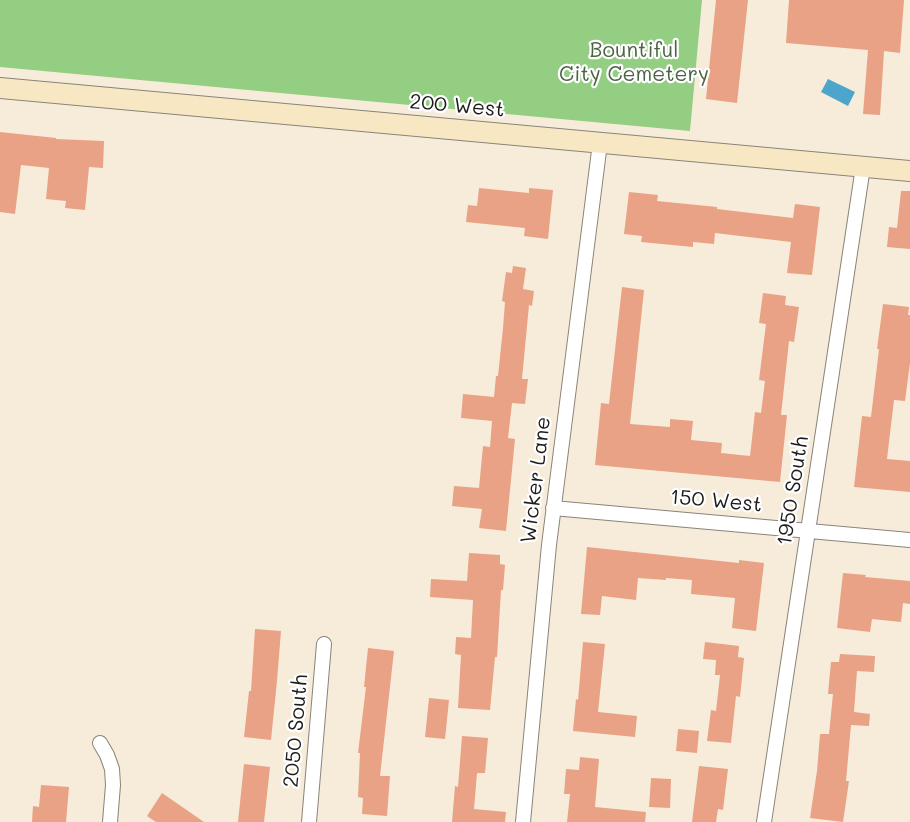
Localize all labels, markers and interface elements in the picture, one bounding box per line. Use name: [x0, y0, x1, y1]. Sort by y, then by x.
park label: Bountiful City Cemetery: [559, 38, 709, 88]
street label: 200 West: [408, 89, 506, 123]
street label: Wicker Lane: [516, 415, 556, 545]
street label: 1950 South: [772, 434, 814, 548]
street label: 150 West: [669, 484, 763, 518]
street label: 2050 South: [279, 673, 313, 789]

